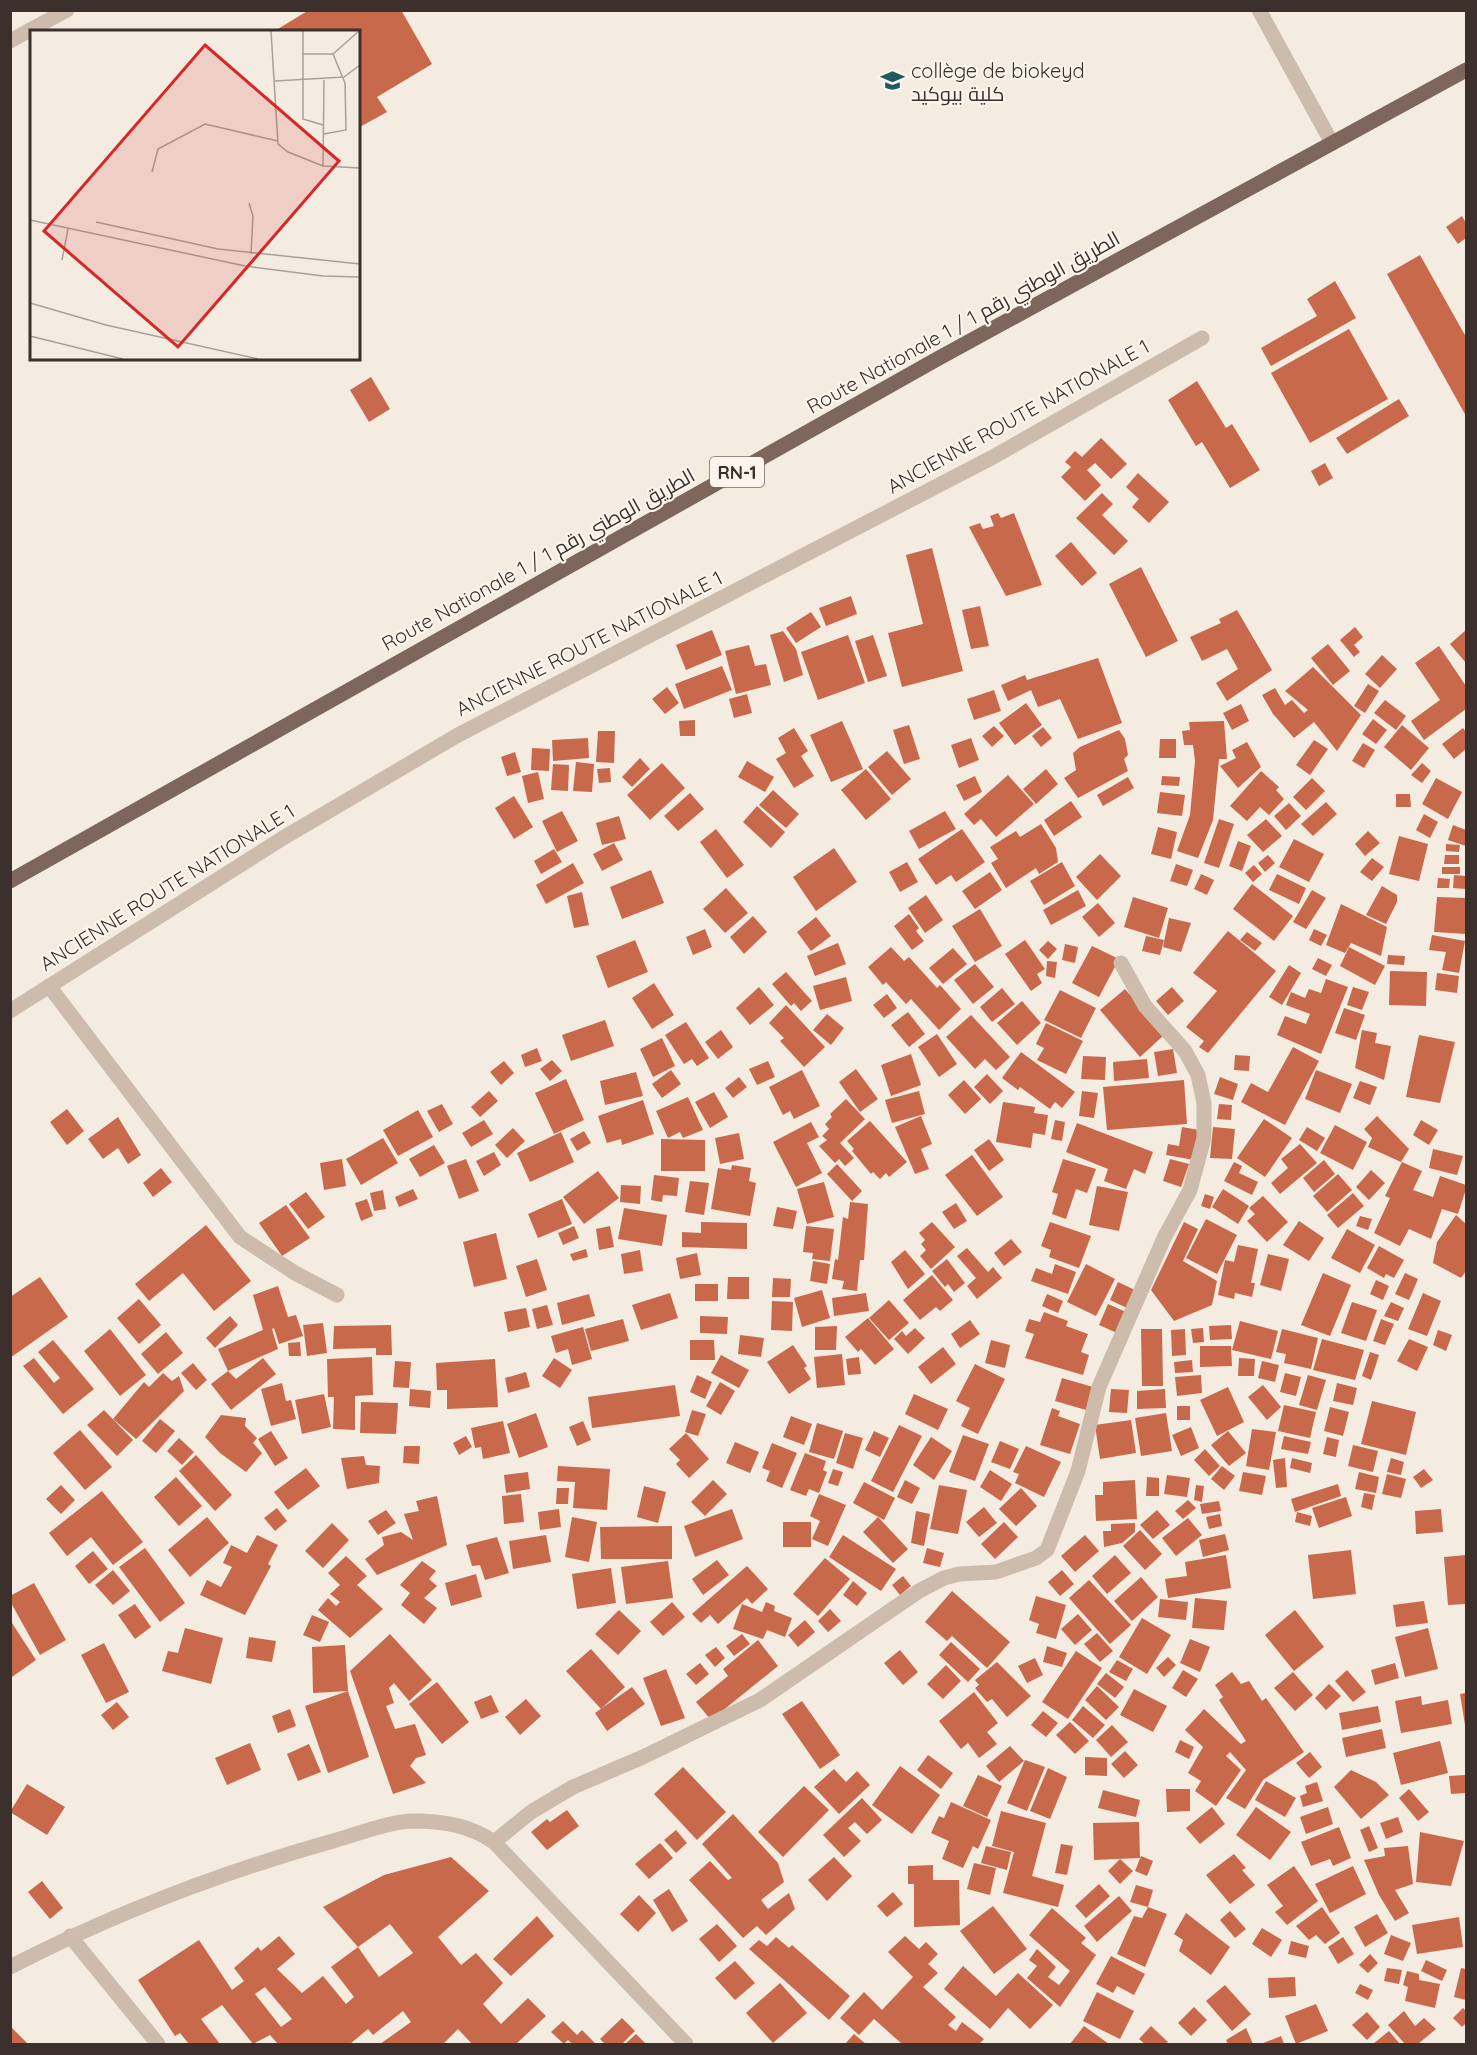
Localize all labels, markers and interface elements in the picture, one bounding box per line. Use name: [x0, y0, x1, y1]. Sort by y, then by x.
inset map: [30, 30, 360, 360]
place label: collège de biokeyd كلية بيوكيد: [911, 58, 1085, 106]
school or university icon: collège de biokeyd كلية بيوكيد: [880, 68, 906, 94]
street label: Route Nationale 1 / الطريق الوطني رقم 1: [802, 225, 1126, 422]
street label: ANCIENNE ROUTE NATIONALE 1: [883, 333, 1153, 499]
road number: RN-1: [710, 457, 764, 487]
street label: Route Nationale 1 / الطريق الوطني رقم 1: [377, 462, 701, 659]
street label: ANCIENNE ROUTE NATIONALE 1: [452, 565, 726, 721]
street label: ANCIENNE ROUTE NATIONALE 1: [35, 798, 299, 976]

